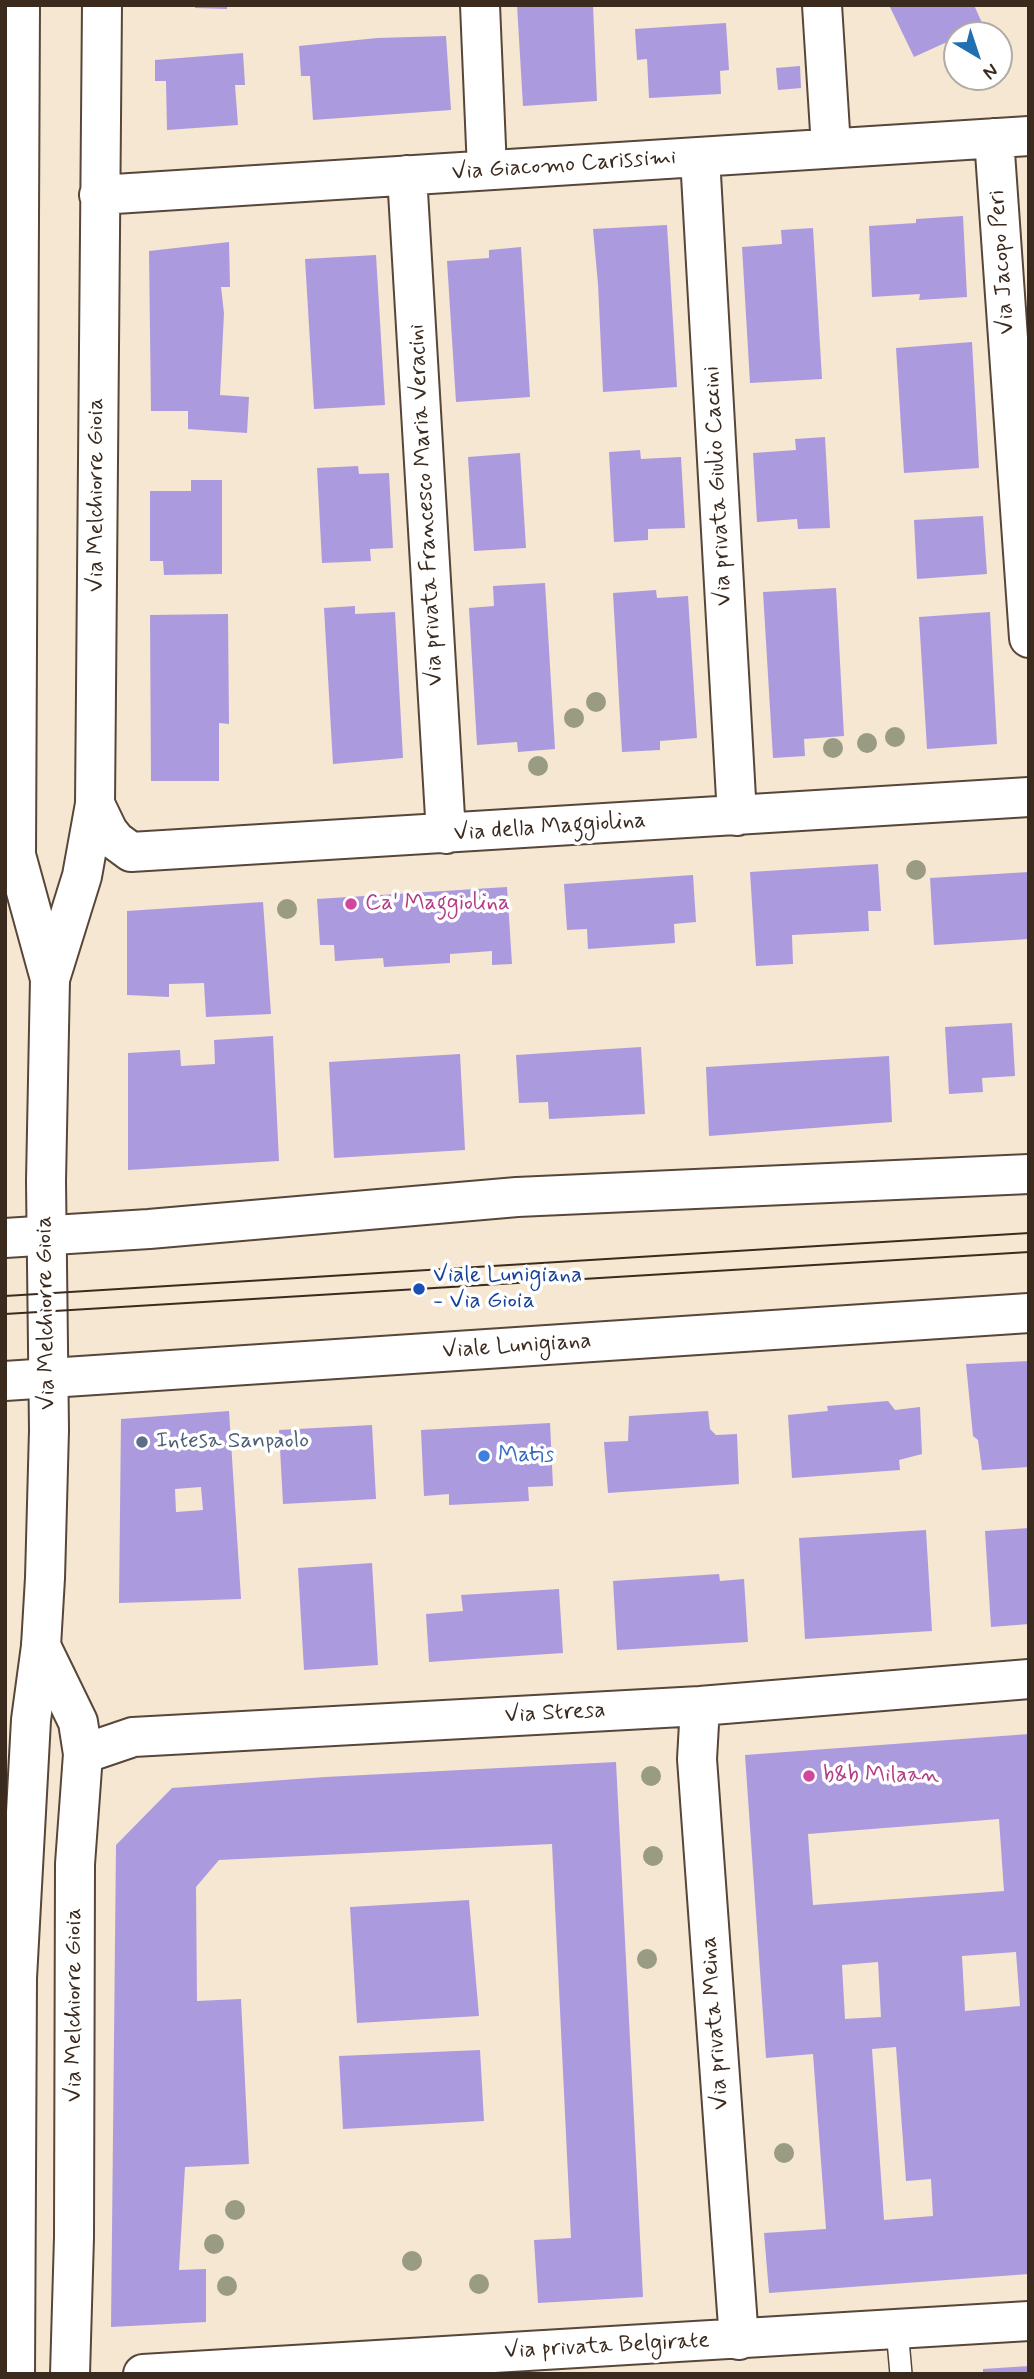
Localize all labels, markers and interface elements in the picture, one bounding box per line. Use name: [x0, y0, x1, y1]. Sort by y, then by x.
north arrow: [943, 21, 1013, 91]
text: N: [977, 57, 1003, 85]
street label: Via Giacomo Carissimi: [451, 144, 677, 188]
street label: Via Jacopo Peri: [984, 189, 1022, 335]
street label: Via privata Francesco Maria Veracini: [404, 323, 450, 687]
street label: Via privata Giulio Caccini: [699, 365, 739, 607]
street label: Via Melchiorre Gioia: [83, 398, 111, 592]
street label: Via della Maggiolina: [453, 808, 647, 848]
place label: Ca' Maggiolina: [365, 890, 510, 918]
marker: Ca' Maggiolina: [343, 896, 359, 912]
street label: Via Melchiorre Gioia: [32, 1216, 62, 1410]
place label: Viale Lunigiana - Via Gioia: [433, 1262, 582, 1316]
marker: Viale Lunigiana - Via Gioia: [411, 1281, 427, 1297]
street label: Viale Lunigiana: [442, 1328, 592, 1366]
place label: Intesa Sanpaolo: [156, 1428, 309, 1456]
marker: Intesa Sanpaolo: [134, 1434, 150, 1450]
place label: Matis: [498, 1442, 554, 1470]
marker: Matis: [476, 1448, 492, 1464]
street label: Via Stresa: [504, 1698, 606, 1730]
place label: b&b Milaan: [823, 1762, 939, 1790]
marker: b&b Milaan: [801, 1768, 817, 1784]
street label: Via Melchiorre Gioia: [61, 1908, 89, 2102]
street label: Via privata Meina: [696, 1935, 736, 2111]
street label: Via privata Belgirate: [504, 2328, 710, 2366]

